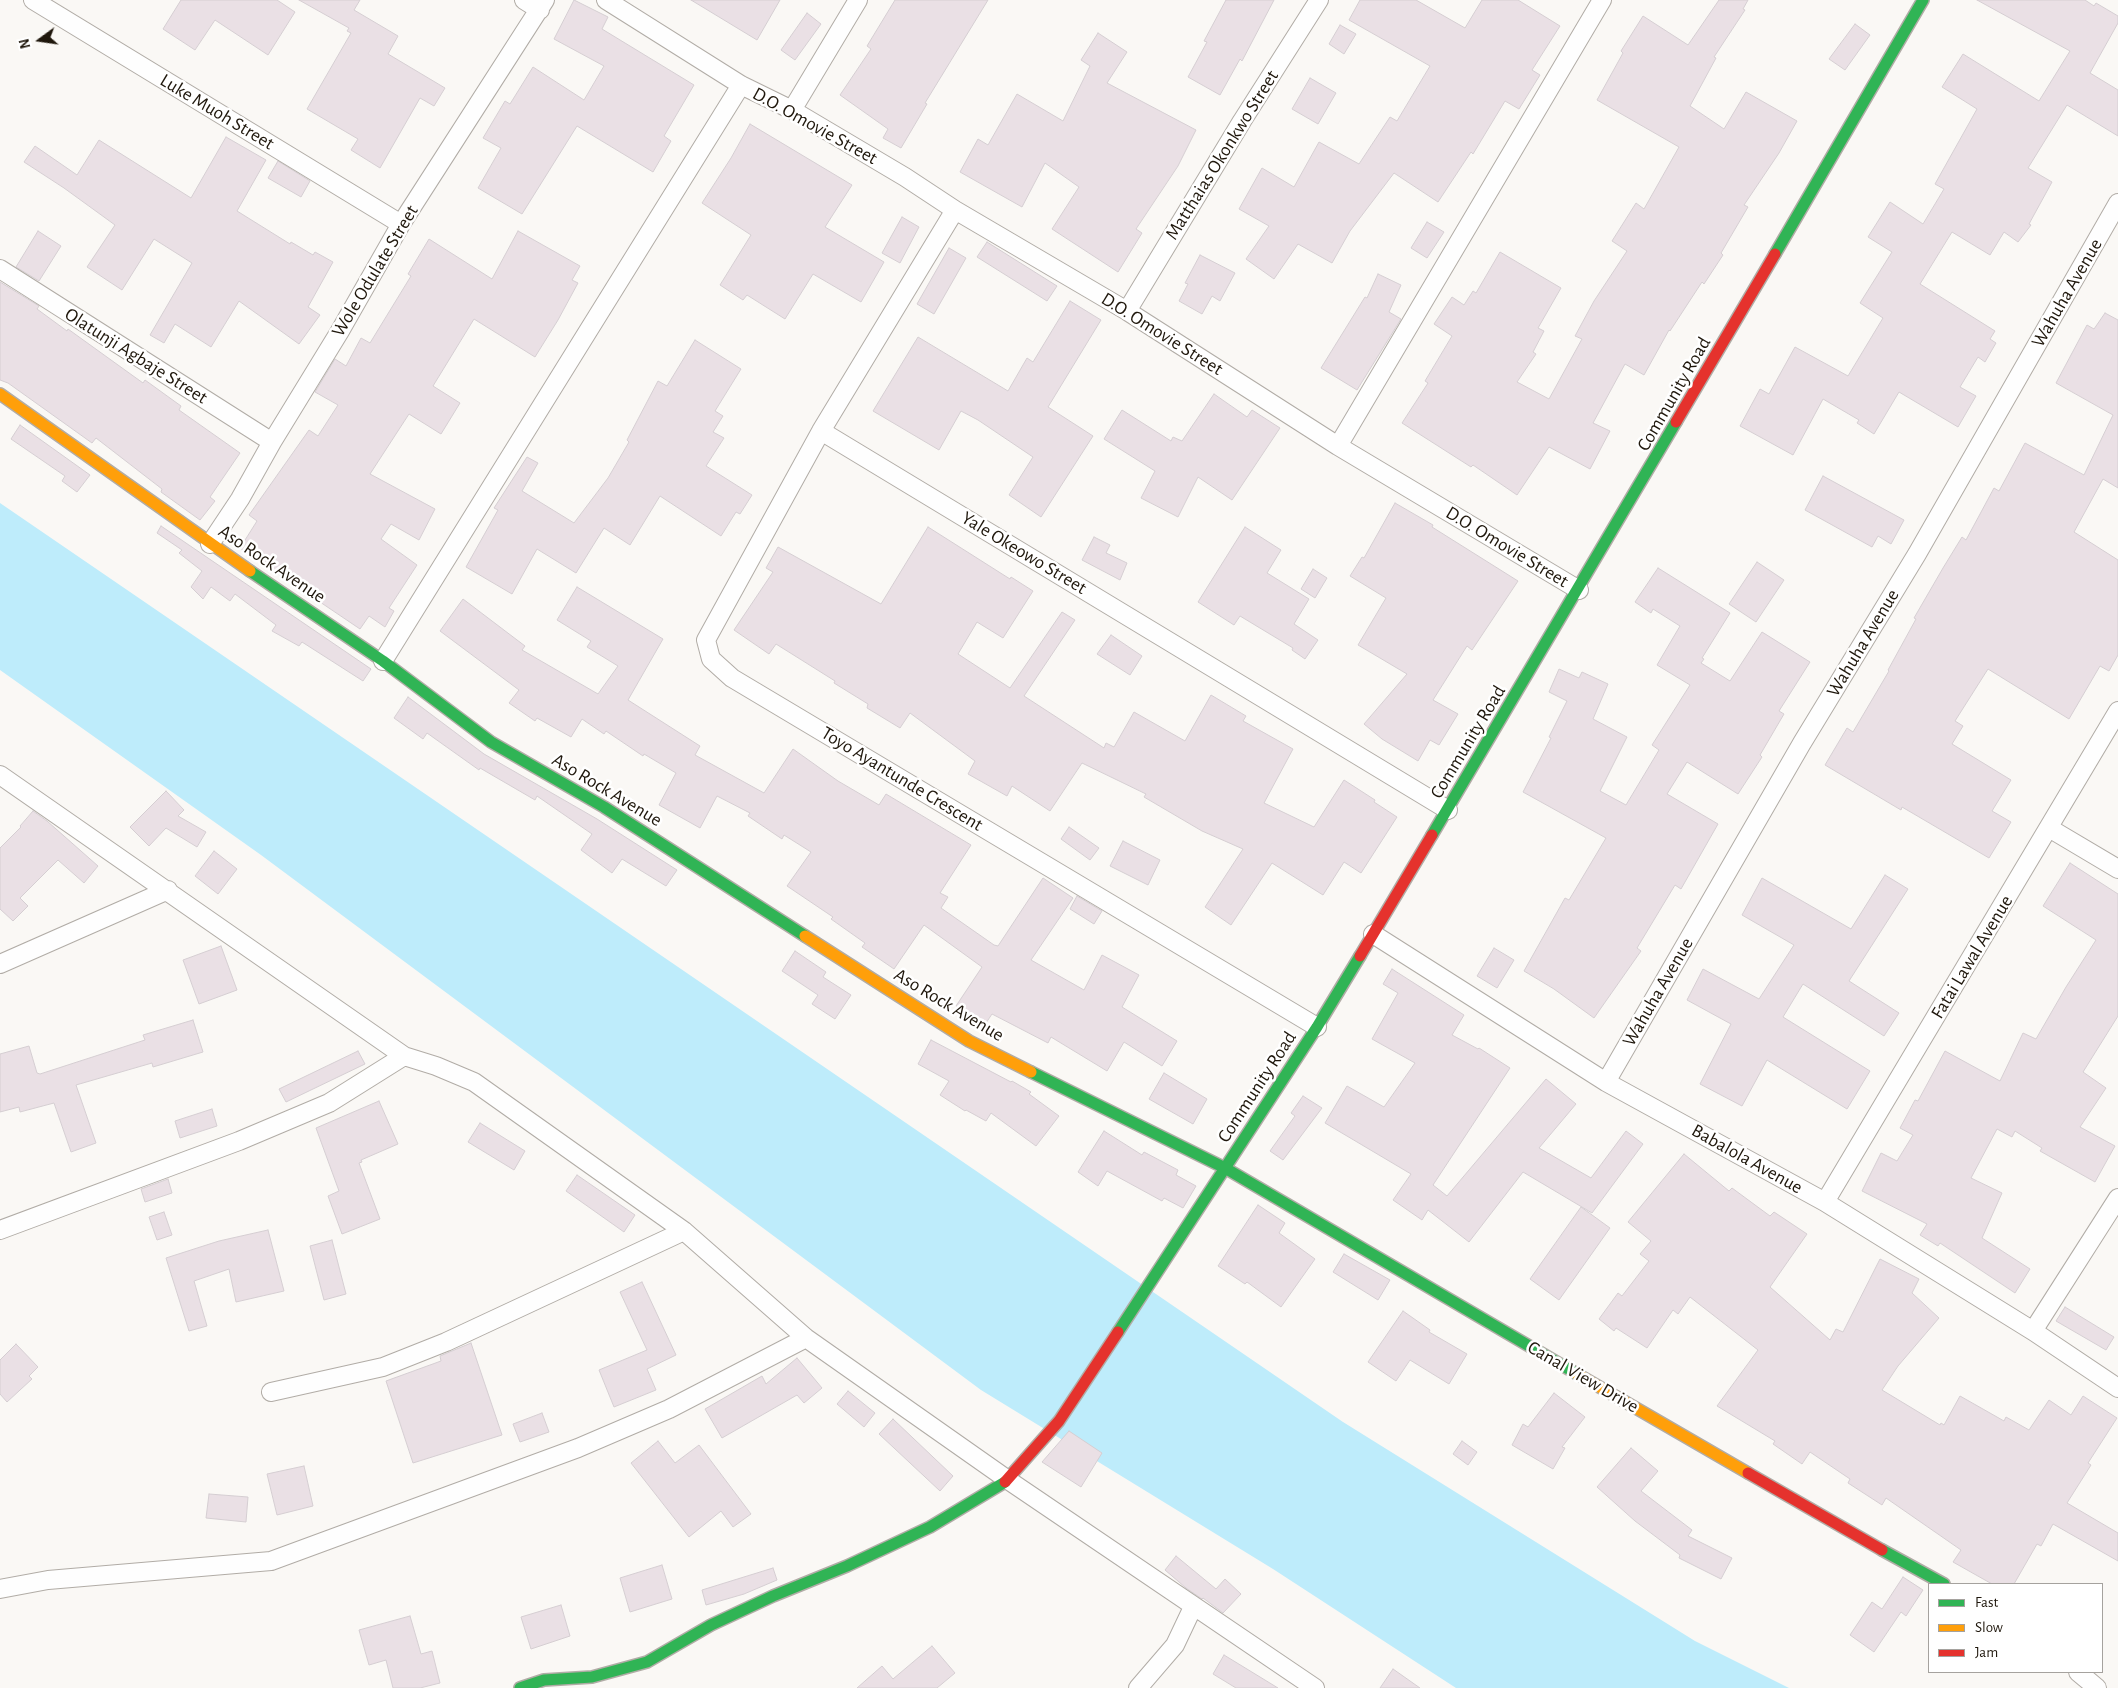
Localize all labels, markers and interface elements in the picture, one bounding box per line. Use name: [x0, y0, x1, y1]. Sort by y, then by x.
north arrow: [15, 15, 65, 65]
text: N: [17, 37, 33, 50]
street label: Matthaias Okonkwo Street: [1160, 66, 1284, 244]
street label: Luke Muoh Street: [156, 69, 278, 155]
street label: D.O. Omovie Street: [749, 82, 881, 170]
street label: Wole Odulate Street: [327, 201, 423, 341]
street label: Wahuha Avenue: [2027, 235, 2107, 351]
street label: D.O. Omovie Street: [1097, 287, 1227, 381]
street label: Olatunji Agbaje Street: [60, 303, 212, 409]
street label: Community Road: [1632, 333, 1716, 455]
street label: D.O. Omovie Street: [1441, 501, 1573, 593]
street label: Yale Okeowo Street: [957, 507, 1091, 599]
street label: Aso Rock Avenue: [214, 520, 330, 608]
street label: Wahuha Avenue: [1822, 585, 1904, 701]
street label: Community Road: [1425, 681, 1511, 803]
street label: Toyo Ayantunde Crescent: [817, 722, 987, 836]
street label: Aso Rock Avenue: [548, 748, 666, 832]
street label: Fatai Lawal Avenue: [1926, 891, 2018, 1023]
street label: Wahuha Avenue: [1618, 934, 1698, 1050]
street label: Aso Rock Avenue: [890, 963, 1008, 1047]
street label: Community Road: [1213, 1027, 1301, 1147]
street label: Babalola Avenue: [1687, 1119, 1807, 1199]
street label: Canal View Drive: [1523, 1336, 1643, 1418]
legend: [1928, 1583, 2103, 1673]
text: Fast: [1975, 1595, 1998, 1610]
text: Slow: [1975, 1620, 2003, 1635]
text: Jam: [1975, 1645, 1998, 1660]

